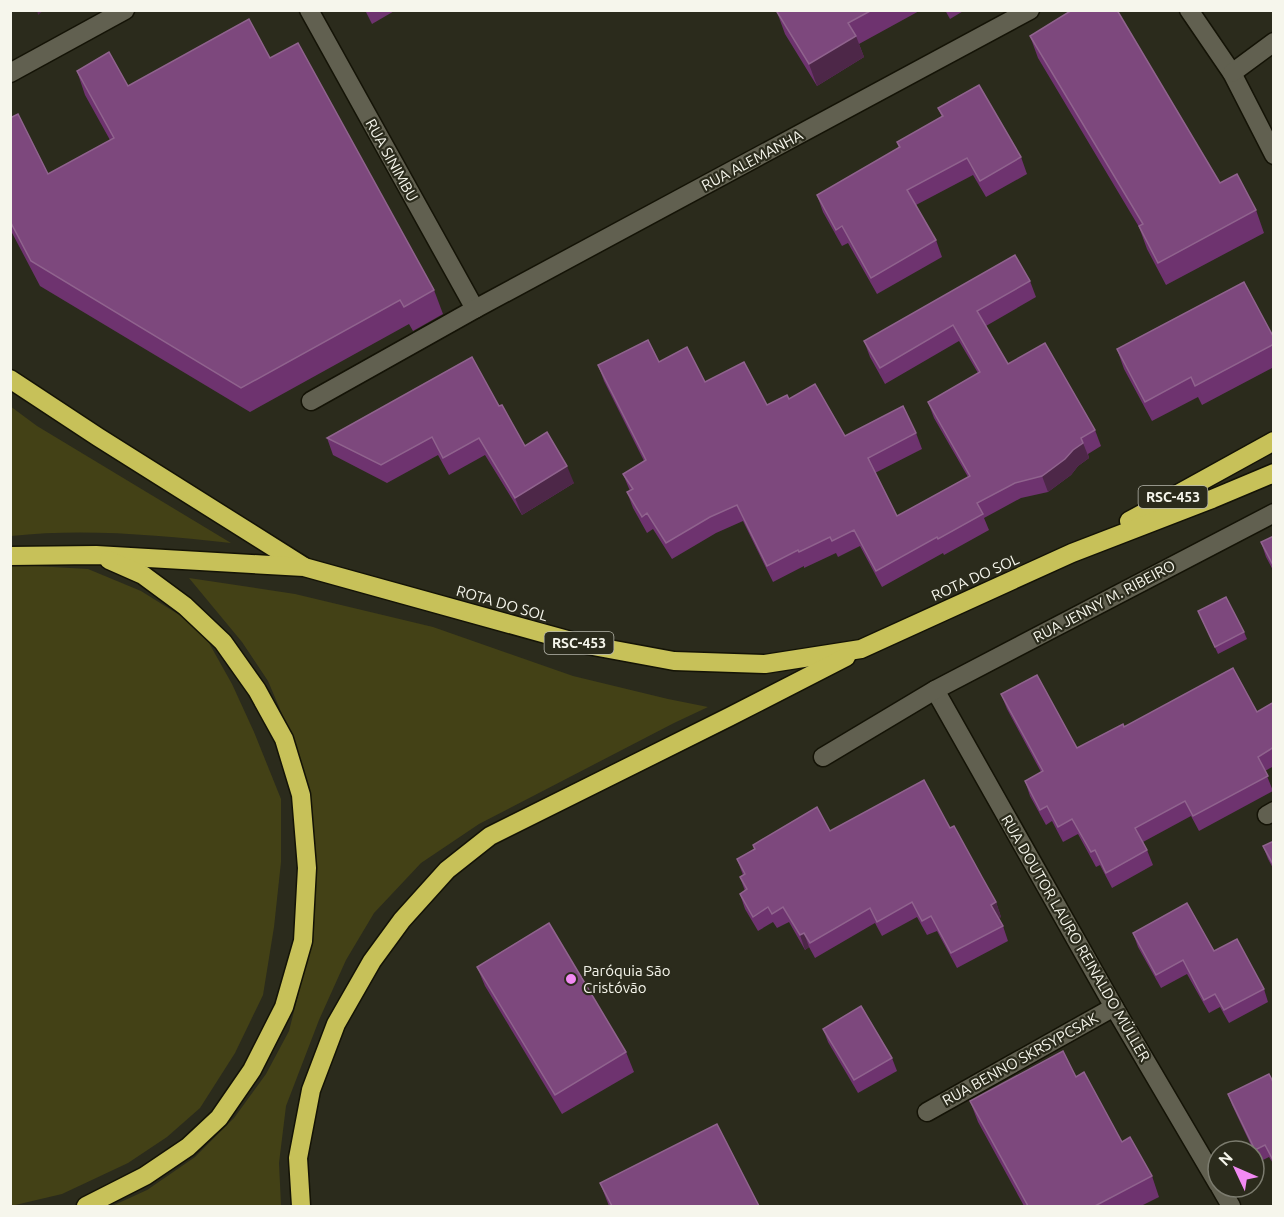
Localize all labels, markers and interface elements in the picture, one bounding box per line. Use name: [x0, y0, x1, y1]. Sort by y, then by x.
street label: RUA SINIMBU: [362, 116, 422, 204]
street label: RUA ALEMANHA: [698, 126, 806, 194]
road number: RSC-453: [1138, 486, 1208, 508]
street label: ROTA DO SOL: [929, 550, 1022, 604]
street label: RUA JENNY M. RIBEIRO: [1030, 556, 1178, 646]
street label: ROTA DO SOL: [454, 582, 550, 624]
road number: RSC-453: [544, 632, 614, 654]
street label: RUA DOUTOR LAURO REINALDO MÜLLER: [998, 812, 1154, 1064]
place label: Paróquia São Cristóvão: [583, 962, 670, 996]
marker: Paróquia São Cristóvão: [564, 972, 578, 986]
street label: RUA BENNO SKRSYPCSAK: [939, 1009, 1101, 1109]
north arrow: [1206, 1139, 1266, 1199]
text: N: [1215, 1148, 1236, 1169]

